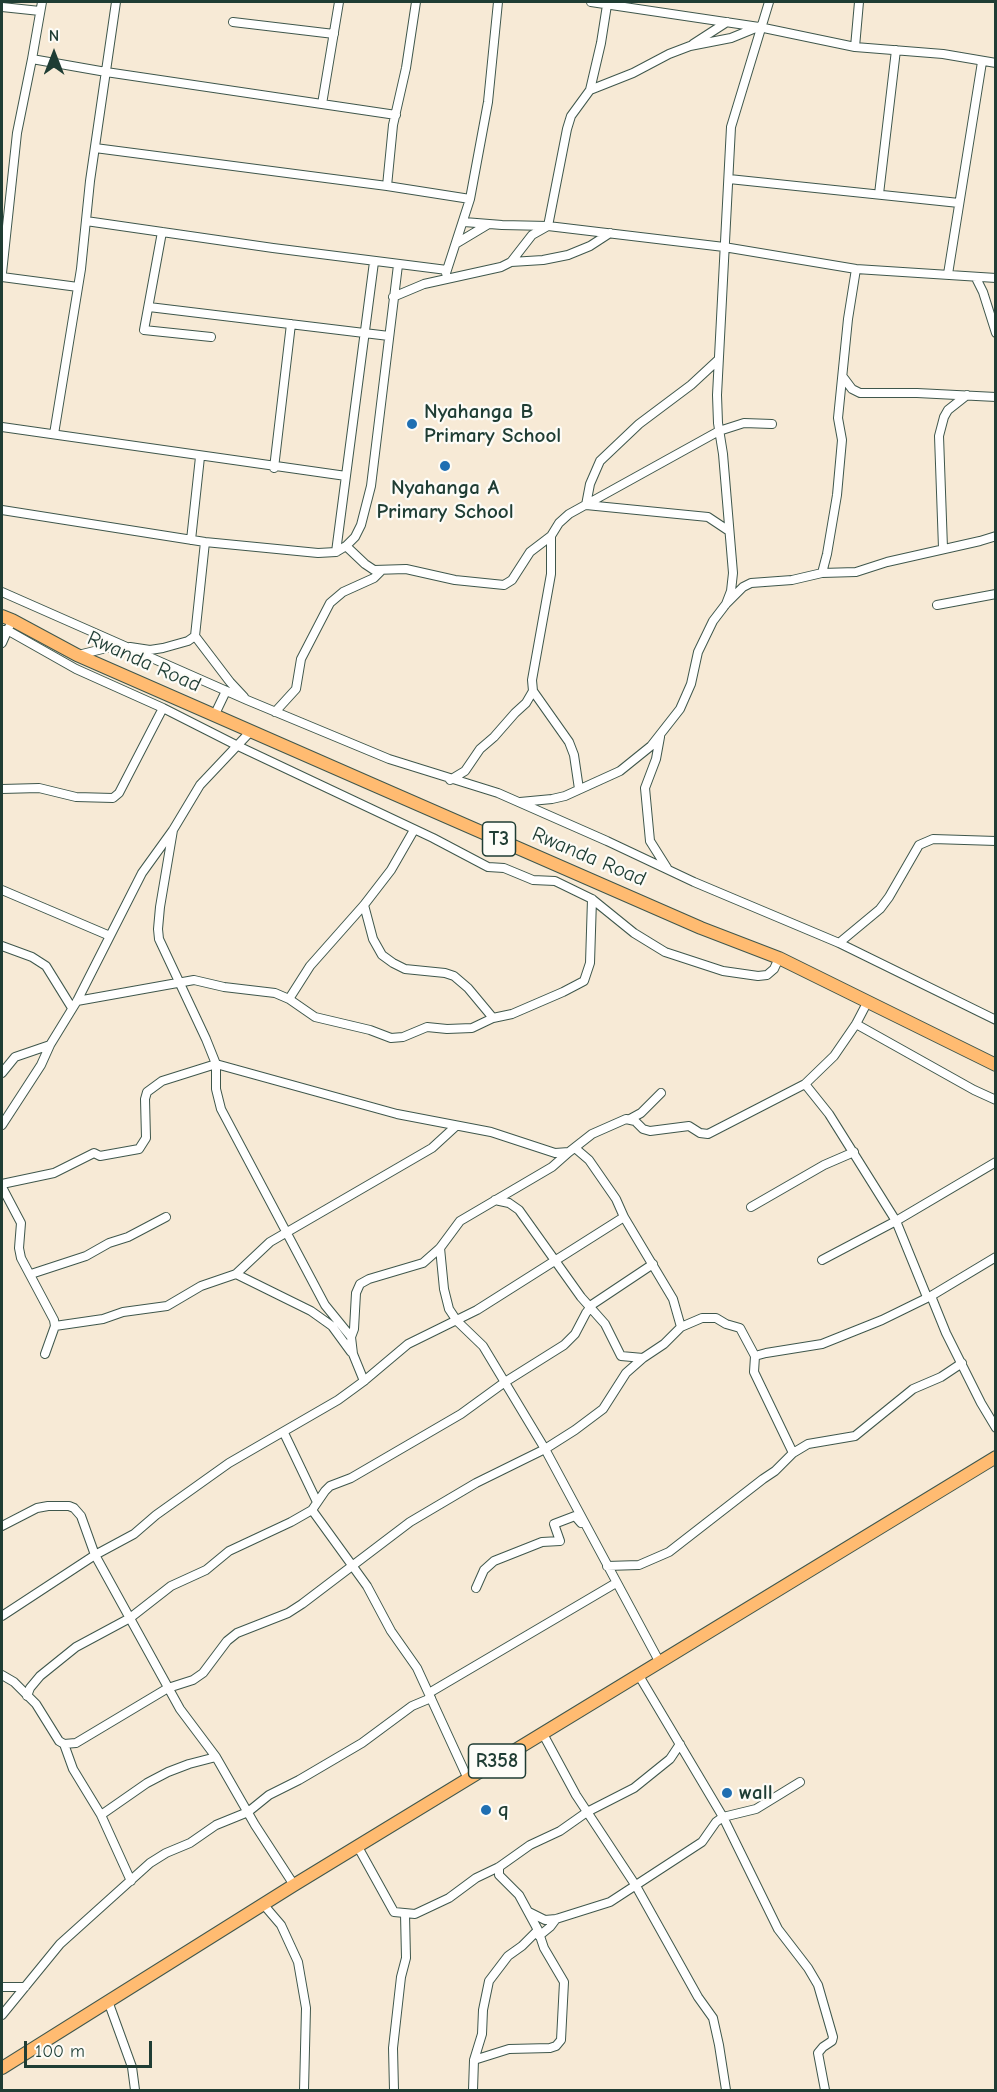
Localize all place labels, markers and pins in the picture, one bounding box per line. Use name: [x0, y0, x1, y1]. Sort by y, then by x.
place label: Nyahanga B Primary School: [424, 399, 561, 449]
marker: Nyahanga B Primary School: [405, 417, 419, 431]
marker: Nyahanga A Primary School: [438, 459, 452, 473]
place label: Nyahanga A Primary School: [376, 475, 514, 525]
place label: wall: [739, 1780, 773, 1806]
marker: wall: [720, 1786, 734, 1800]
place label: q: [498, 1797, 509, 1823]
marker: q: [479, 1803, 493, 1817]

